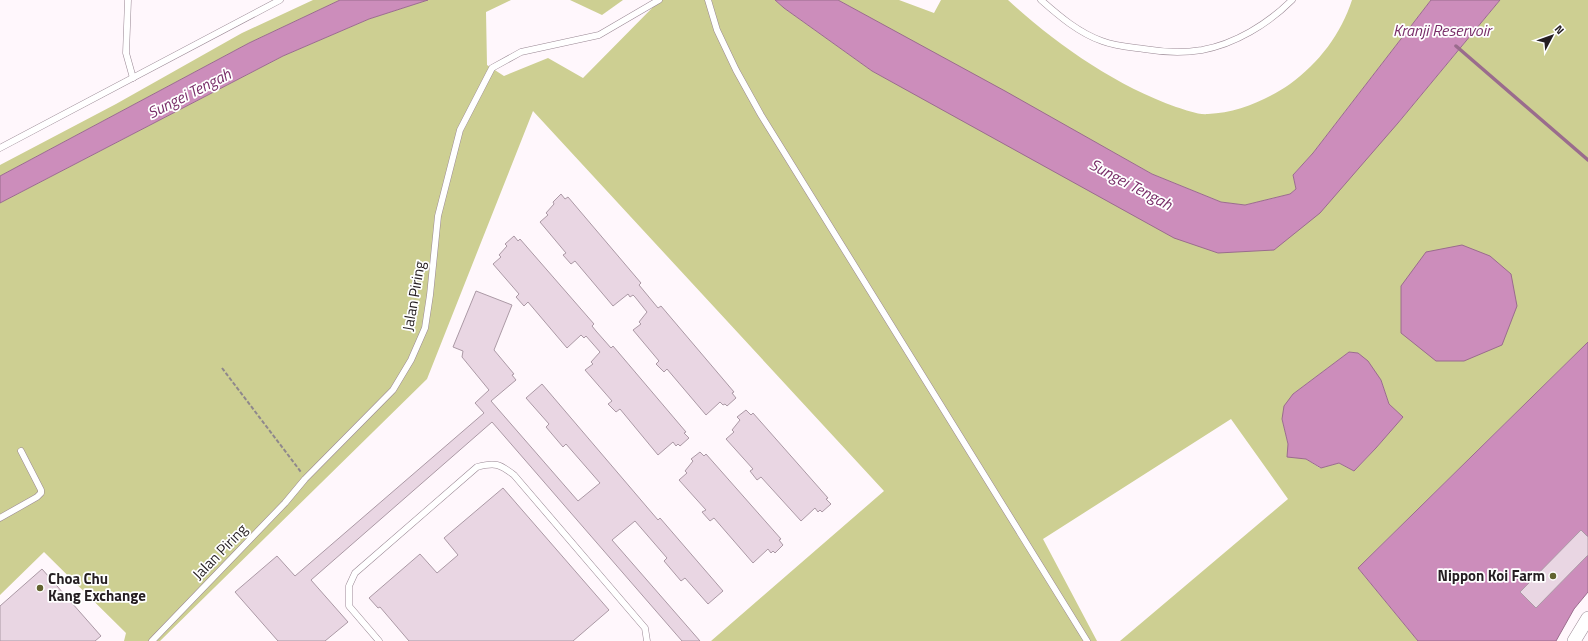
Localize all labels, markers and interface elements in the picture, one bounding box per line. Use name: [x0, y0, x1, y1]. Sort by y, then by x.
north arrow: [1532, 16, 1572, 56]
water label: Kranji Reservoir: [1393, 18, 1493, 42]
text: N: [1551, 21, 1568, 38]
water label: Sungei Tengah: [143, 61, 236, 124]
water label: Sungei Tengah: [1085, 152, 1178, 216]
street label: Jalan Piring: [396, 259, 431, 333]
street label: Jalan Piring: [187, 518, 253, 585]
place label: Nippon Koi Farm: [1438, 564, 1545, 587]
place label: Choa Chu Kang Exchange: [48, 567, 146, 607]
marker: Nippon Koi Farm: [1548, 571, 1558, 581]
marker: Choa Chu Kang Exchange: [35, 583, 45, 593]

